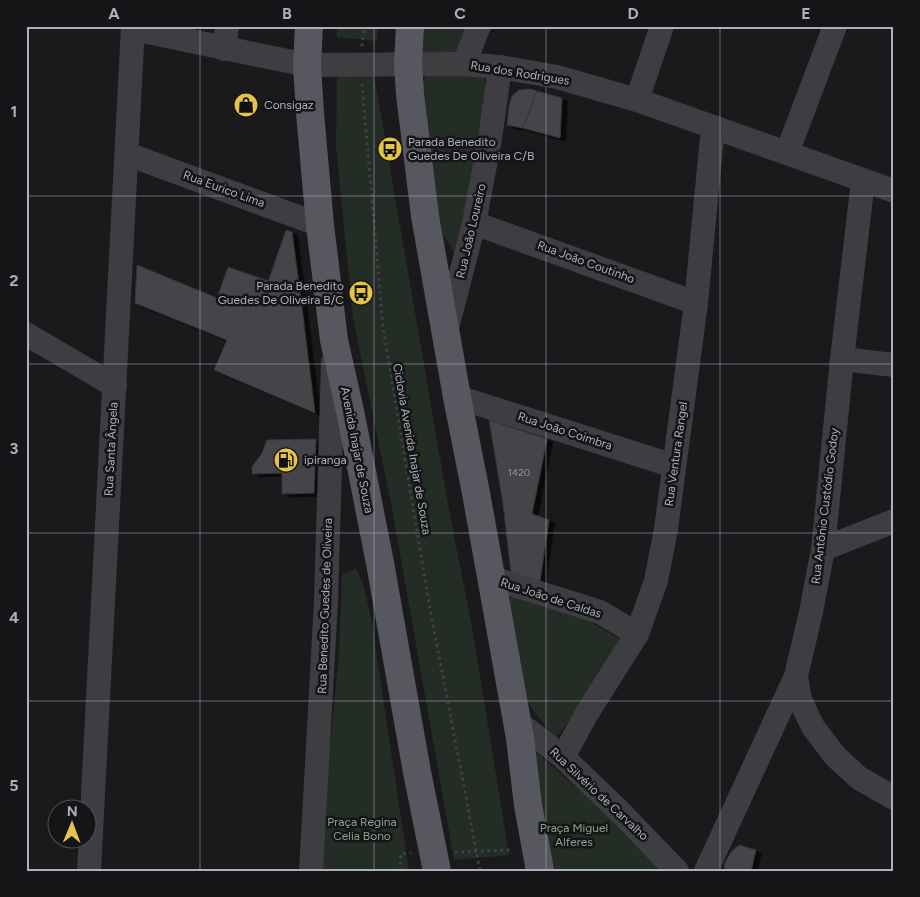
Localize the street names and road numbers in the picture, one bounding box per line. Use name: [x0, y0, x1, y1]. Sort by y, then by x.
street label: Rua dos Rodrigues: [469, 58, 571, 88]
street label: Rua Eurico Lima: [181, 168, 267, 210]
street label: Rua João Loureiro: [453, 182, 489, 280]
street label: Rua João Coutinho: [535, 238, 637, 286]
street label: Ciclovia Avenida Inajar de Souza: [390, 362, 434, 536]
street label: Avenida Inajar de Souza: [338, 386, 376, 514]
street label: Rua Ventura Rangel: [662, 401, 690, 507]
street label: Rua Santa Ângela: [102, 402, 120, 496]
street label: Rua João Coimbra: [516, 409, 614, 453]
street label: Rua Antônio Custódio Godoy: [808, 426, 842, 585]
street label: Rua Benedito Guedes de Oliveira: [315, 518, 335, 694]
street label: Rua João de Caldas: [499, 575, 604, 621]
street label: Rua Silvério de Carvalho: [547, 745, 651, 843]

